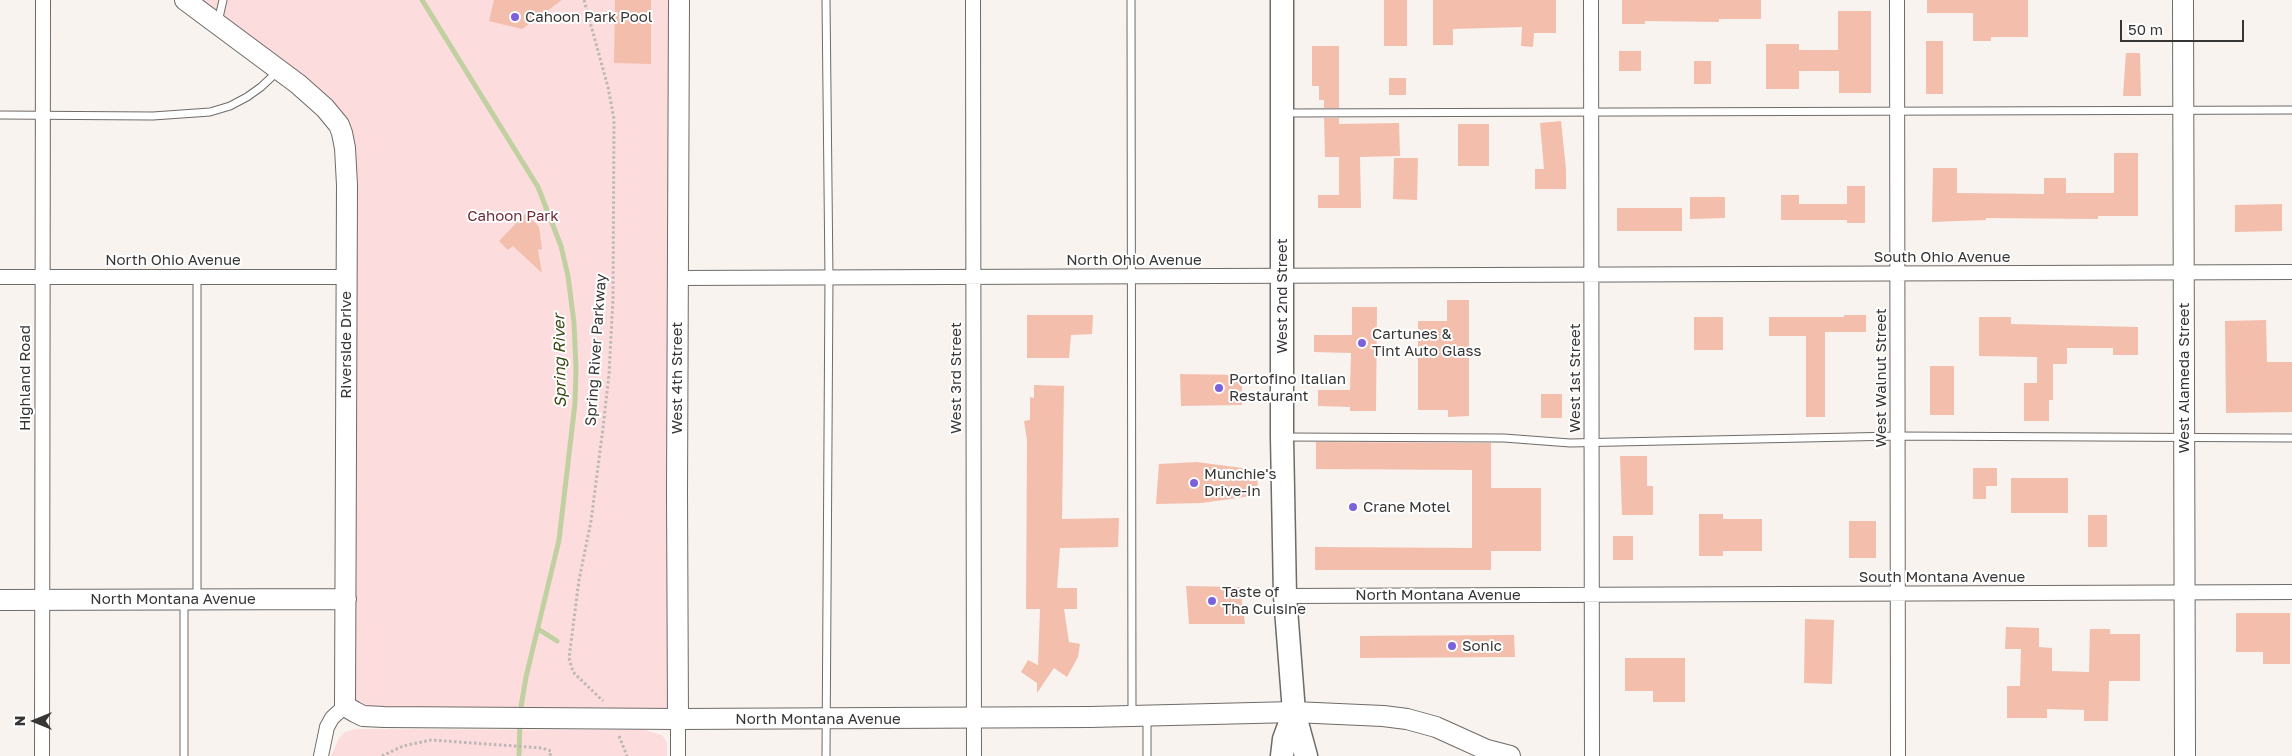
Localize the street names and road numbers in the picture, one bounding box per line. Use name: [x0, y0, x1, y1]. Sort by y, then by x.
street label: West 2nd Street: [1273, 238, 1291, 354]
street label: South Ohio Avenue: [1874, 248, 2010, 266]
street label: North Ohio Avenue: [105, 251, 241, 269]
street label: North Ohio Avenue: [1066, 251, 1202, 269]
street label: Spring River Parkway: [582, 273, 610, 427]
street label: Riverside Drive: [337, 291, 355, 399]
street label: West Alameda Street: [2175, 302, 2193, 454]
street label: West Walnut Street: [1872, 308, 1890, 448]
street label: West 4th Street: [668, 322, 686, 434]
street label: West 3rd Street: [947, 322, 965, 434]
street label: West 1st Street: [1566, 323, 1584, 433]
street label: Highland Road: [16, 325, 34, 431]
street label: South Montana Avenue: [1859, 568, 2025, 586]
street label: North Montana Avenue: [1355, 586, 1521, 604]
street label: North Montana Avenue: [90, 590, 256, 608]
street label: North Montana Avenue: [735, 710, 901, 728]

